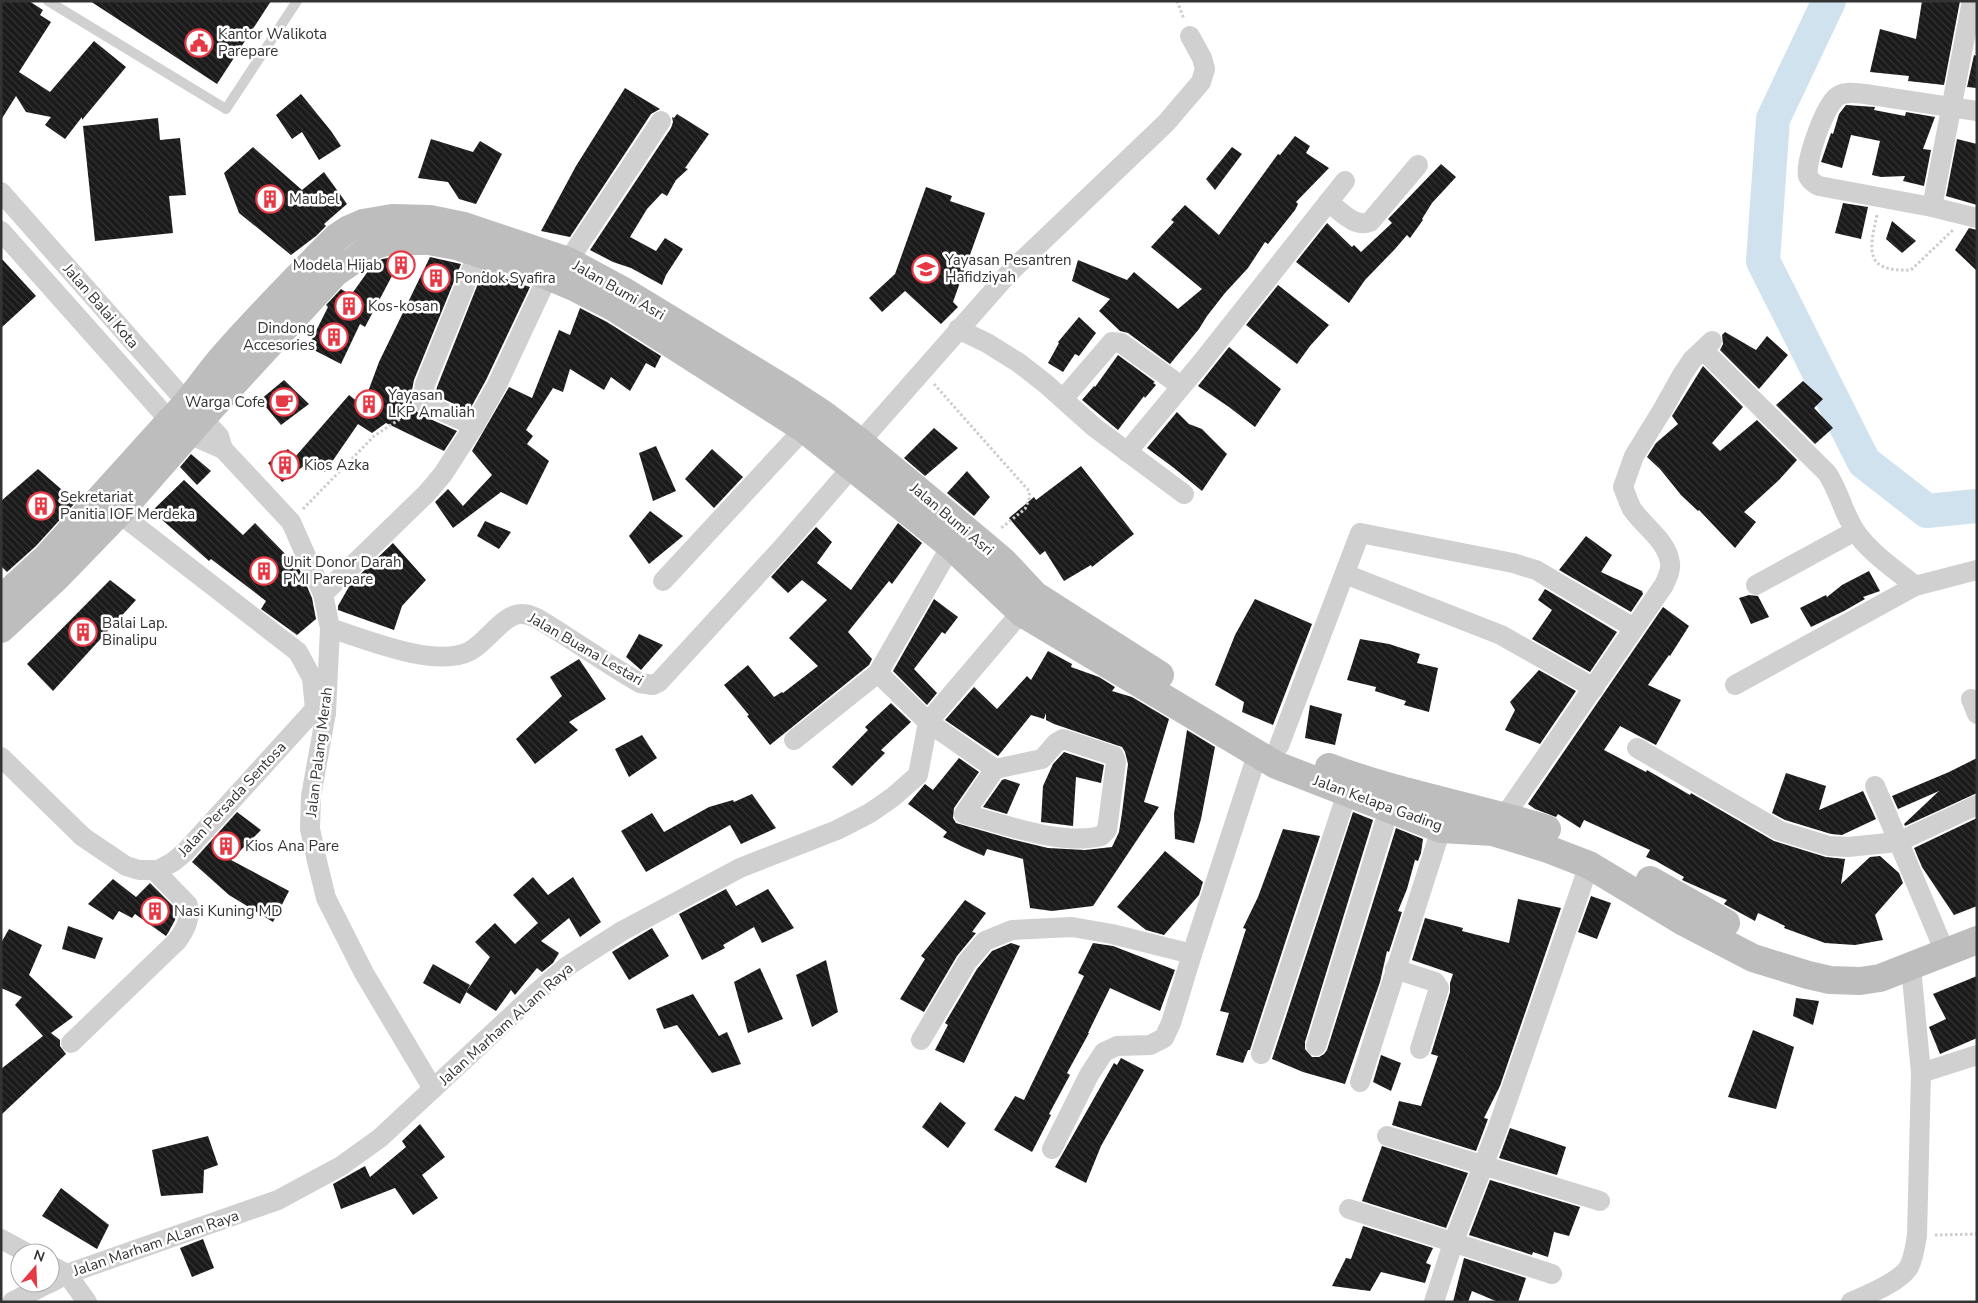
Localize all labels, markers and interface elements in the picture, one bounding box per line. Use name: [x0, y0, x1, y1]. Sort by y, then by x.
place label: Kantor Walikota Parepare: [218, 24, 327, 61]
public building icon: Kantor Walikota Parepare: [184, 28, 214, 58]
building icon: Maubel: [255, 184, 285, 214]
place label: Maubel: [289, 189, 340, 209]
building icon: Modela Hijab: [386, 250, 416, 280]
place label: Yayasan Pesantren Hafidziyah: [944, 250, 1072, 287]
school or university icon: Yayasan Pesantren Hafidziyah: [911, 254, 941, 284]
place label: Modela Hijab: [293, 255, 382, 275]
street label: Jalan Bumi Asri: [568, 255, 669, 324]
street label: Jalan Balai Kota: [58, 259, 143, 353]
building icon: Pondok Syafira: [421, 263, 451, 293]
place label: Pondok Syafira: [455, 268, 556, 288]
building icon: Kos-kosan: [334, 291, 364, 321]
place label: Kos-kosan: [368, 296, 438, 316]
place label: Dindong Accesories: [243, 318, 315, 355]
building icon: Dindong Accesories: [319, 322, 349, 352]
place label: Yayasan LKP Amaliah: [387, 385, 475, 422]
cafe icon: Warga Cofe: [269, 387, 299, 417]
building icon: Yayasan LKP Amaliah: [354, 389, 384, 419]
place label: Warga Cofe: [185, 392, 265, 412]
building icon: Kios Azka: [270, 450, 300, 480]
place label: Kios Azka: [304, 455, 370, 475]
street label: Jalan Bumi Asri: [905, 478, 998, 560]
place label: Sekretariat Panitia IOF Merdeka: [60, 487, 195, 524]
building icon: Sekretariat Panitia IOF Merdeka: [26, 491, 56, 521]
place label: Unit Donor Darah PMI Parepare: [283, 552, 401, 589]
building icon: Unit Donor Darah PMI Parepare: [249, 556, 279, 586]
street label: Jalan Buana Lestari: [524, 607, 647, 690]
place label: Balai Lap. Binalipu: [102, 613, 168, 650]
building icon: Balai Lap. Binalipu: [68, 617, 98, 647]
street label: Jalan Palang Merah: [301, 686, 337, 819]
street label: Jalan Persada Sentosa: [173, 737, 291, 861]
street label: Jalan Kelapa Gading: [1310, 770, 1445, 836]
building icon: Kios Ana Pare: [211, 831, 241, 861]
place label: Kios Ana Pare: [245, 836, 339, 856]
building icon: Nasi Kuning MD: [140, 896, 170, 926]
place label: Nasi Kuning MD: [174, 901, 282, 921]
street label: Jalan Marham ALam Raya: [434, 958, 577, 1090]
street label: Jalan Marham ALam Raya: [70, 1205, 242, 1281]
north arrow: [10, 1243, 60, 1293]
text: N: [31, 1245, 47, 1267]

